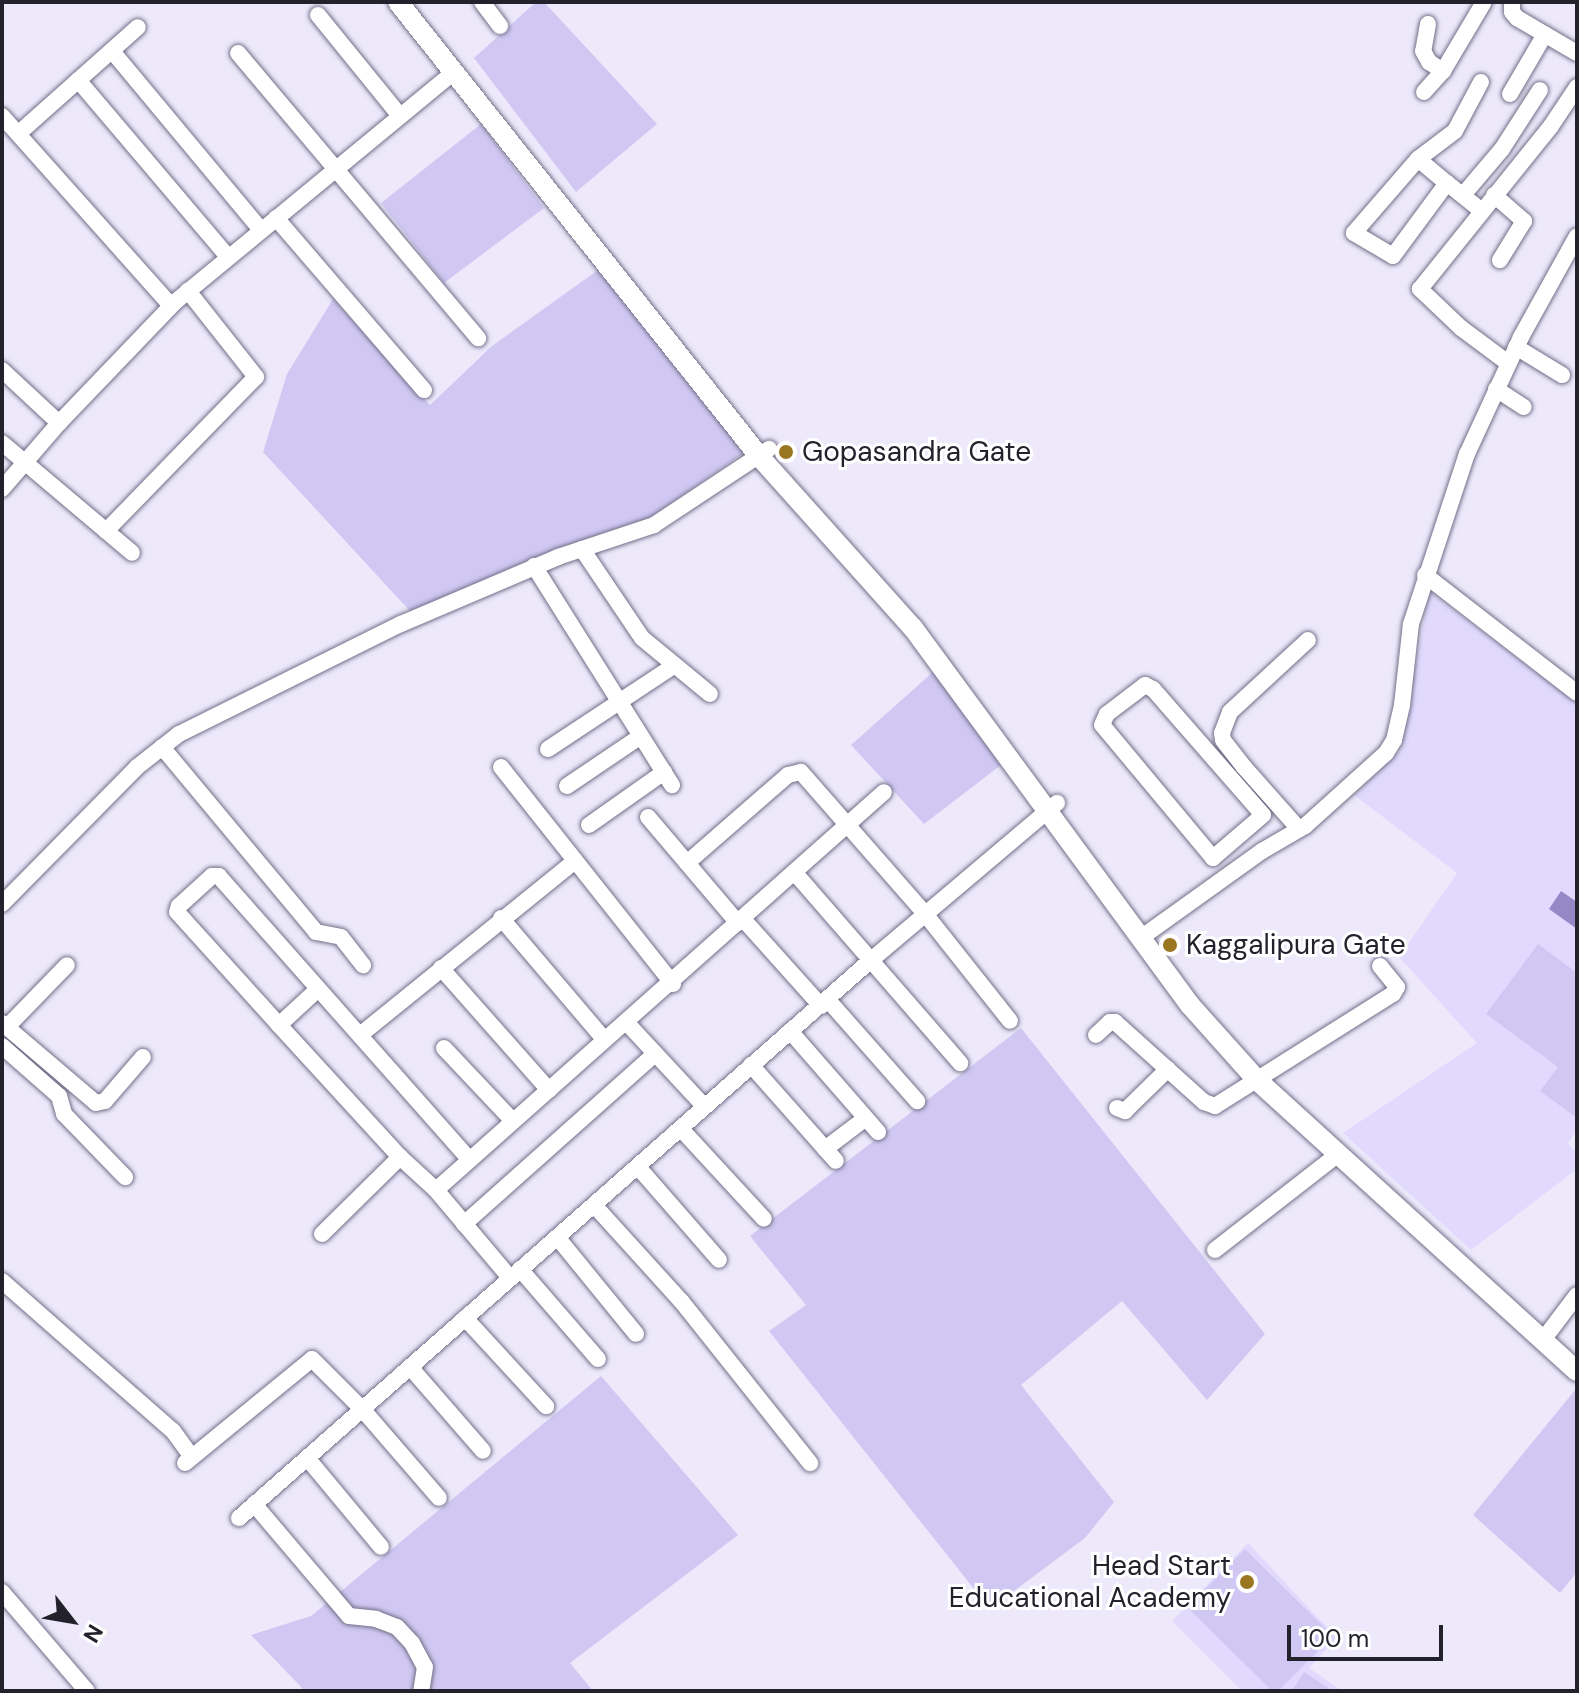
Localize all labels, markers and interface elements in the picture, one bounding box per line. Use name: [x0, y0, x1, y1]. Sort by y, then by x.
place label: Gopasandra Gate: [802, 435, 1031, 469]
marker: Gopasandra Gate: [777, 443, 795, 461]
place label: Kaggalipura Gate: [1186, 928, 1406, 962]
marker: Kaggalipura Gate: [1161, 936, 1179, 954]
place label: Head Start Educational Academy: [949, 1549, 1231, 1615]
marker: Head Start Educational Academy: [1238, 1573, 1256, 1591]
north arrow: [32, 1581, 112, 1661]
scale bar: [1291, 1609, 1447, 1659]
text: N: [76, 1619, 110, 1648]
text: 100 m: [1301, 1623, 1369, 1654]

